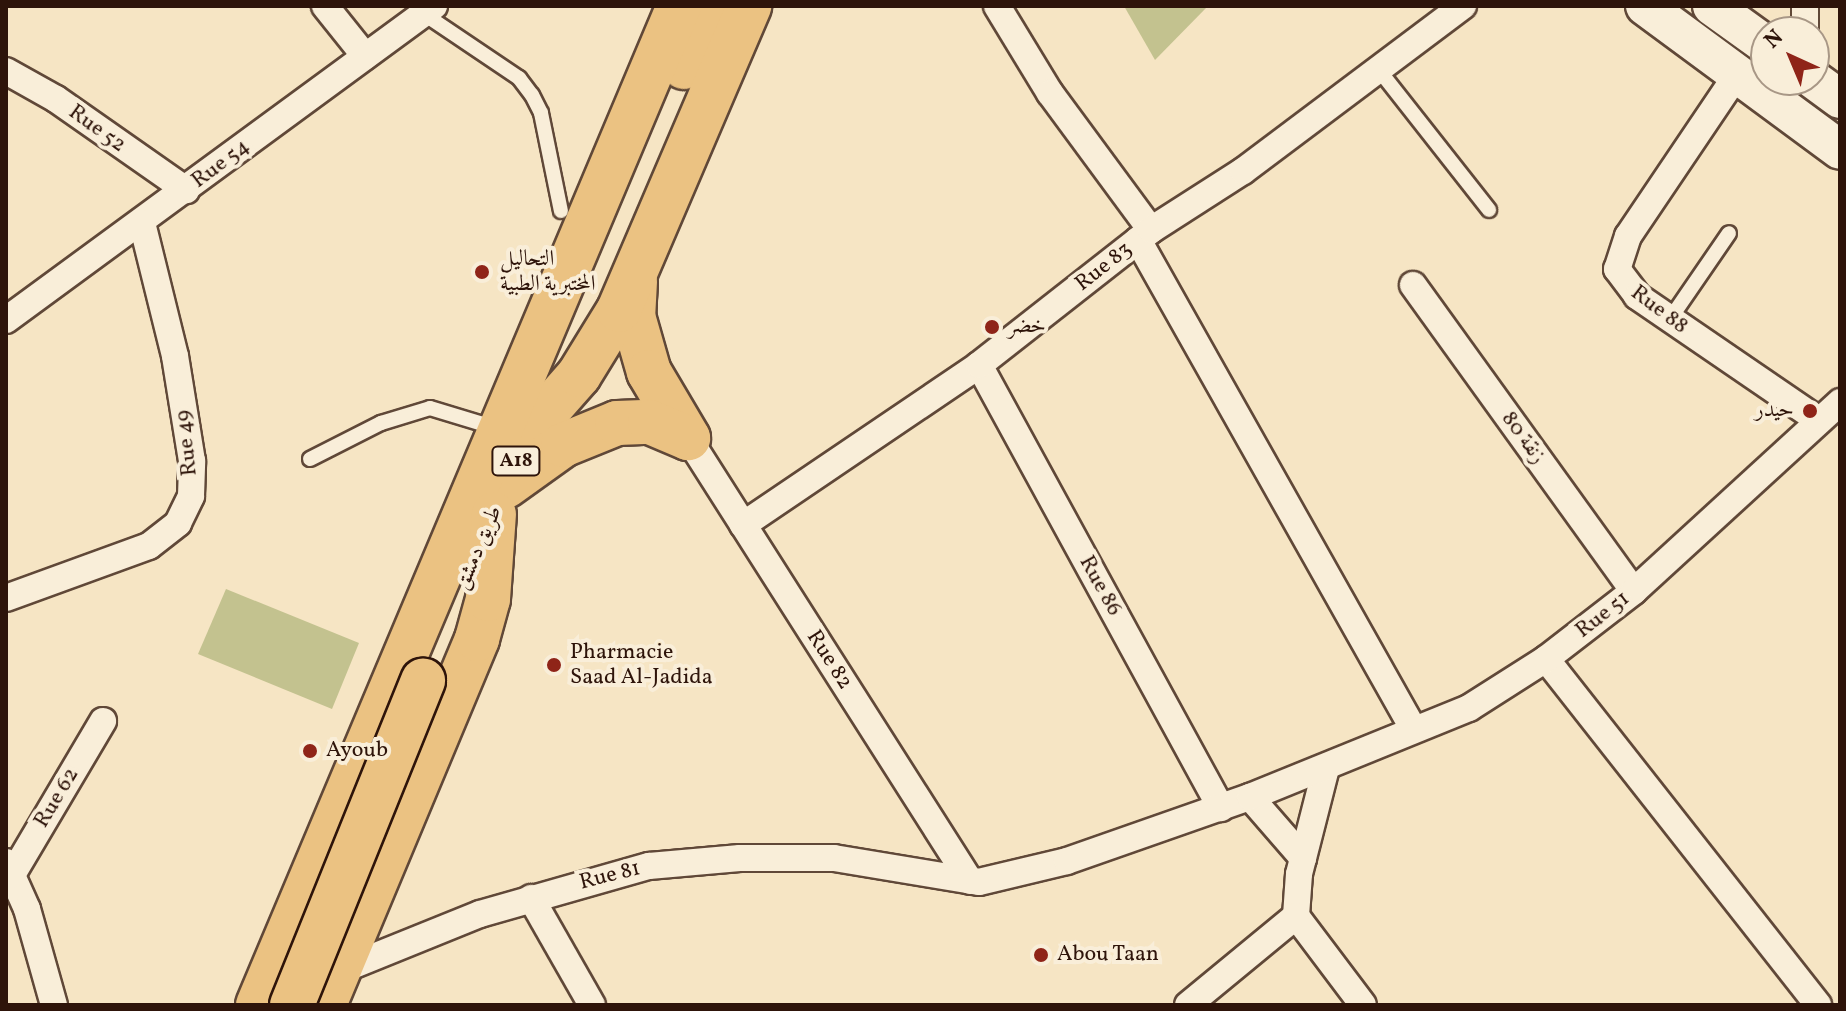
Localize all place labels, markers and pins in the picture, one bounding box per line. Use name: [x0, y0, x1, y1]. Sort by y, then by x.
place label: التحاليل المختبرية الطبية: [500, 246, 596, 298]
marker: التحاليل المختبرية الطبية: [471, 261, 493, 283]
place label: خضر: [1008, 314, 1046, 340]
marker: خضر: [983, 318, 1001, 336]
place label: حيدر: [1755, 398, 1794, 424]
marker: حيدر: [1801, 402, 1819, 420]
place label: Pharmacie Saad Al-Jadida: [570, 639, 713, 690]
marker: Pharmacie Saad Al-Jadida: [545, 656, 563, 674]
place label: Ayoub: [326, 738, 388, 764]
marker: Ayoub: [301, 742, 319, 760]
place label: Abou Taan: [1057, 942, 1160, 968]
marker: Abou Taan: [1032, 946, 1050, 964]

